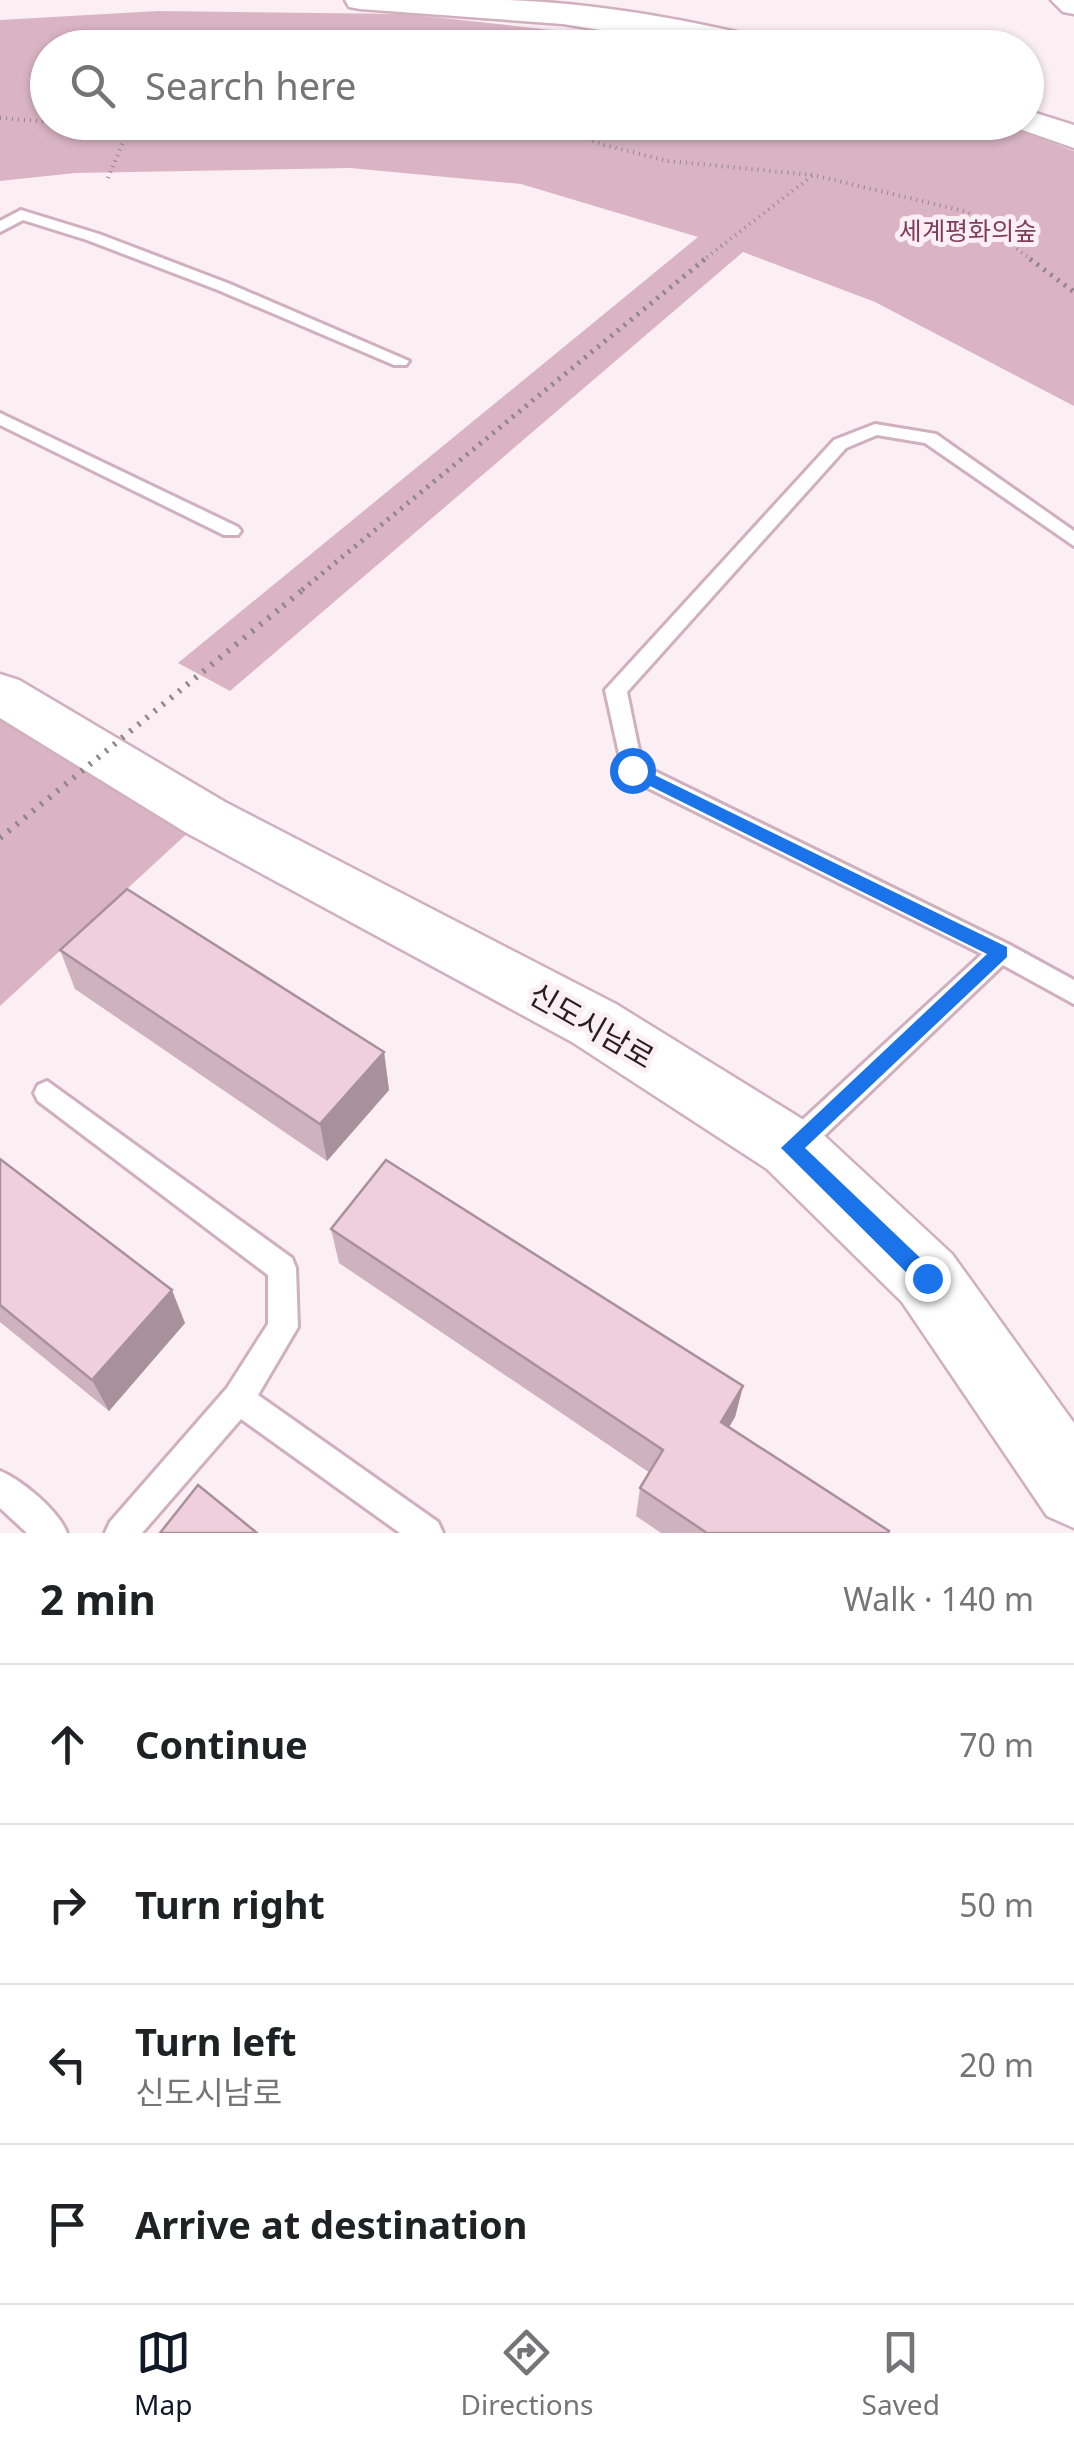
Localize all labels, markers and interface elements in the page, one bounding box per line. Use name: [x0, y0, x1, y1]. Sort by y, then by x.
search box: [30, 30, 1044, 140]
icon: search: [65, 58, 120, 113]
text: Search here: [145, 59, 356, 111]
park label: 세계평화의숲: [899, 213, 1037, 247]
route start: [610, 748, 656, 794]
street label: 신도시남로: [522, 973, 662, 1077]
route end: [905, 1256, 951, 1302]
text: 2 min: [40, 1570, 156, 1627]
text: Walk · 140 m: [843, 1577, 1034, 1620]
icon: ahead: [40, 1717, 95, 1772]
text: Continue: [135, 1718, 308, 1770]
text: 70 m: [959, 1723, 1034, 1766]
icon: right: [40, 1877, 95, 1932]
text: Turn right: [135, 1878, 325, 1930]
text: 50 m: [959, 1883, 1034, 1926]
text: Turn left: [135, 2015, 297, 2067]
icon: left: [40, 2037, 95, 2092]
text: 20 m: [959, 2043, 1034, 2086]
text: 신도시남로: [135, 2070, 282, 2113]
icon: arrive: [40, 2197, 95, 2252]
text: Arrive at destination: [135, 2198, 527, 2250]
tab: Map: [134, 2325, 192, 2423]
tab: Directions: [461, 2325, 593, 2423]
tab: Saved: [862, 2325, 940, 2423]

